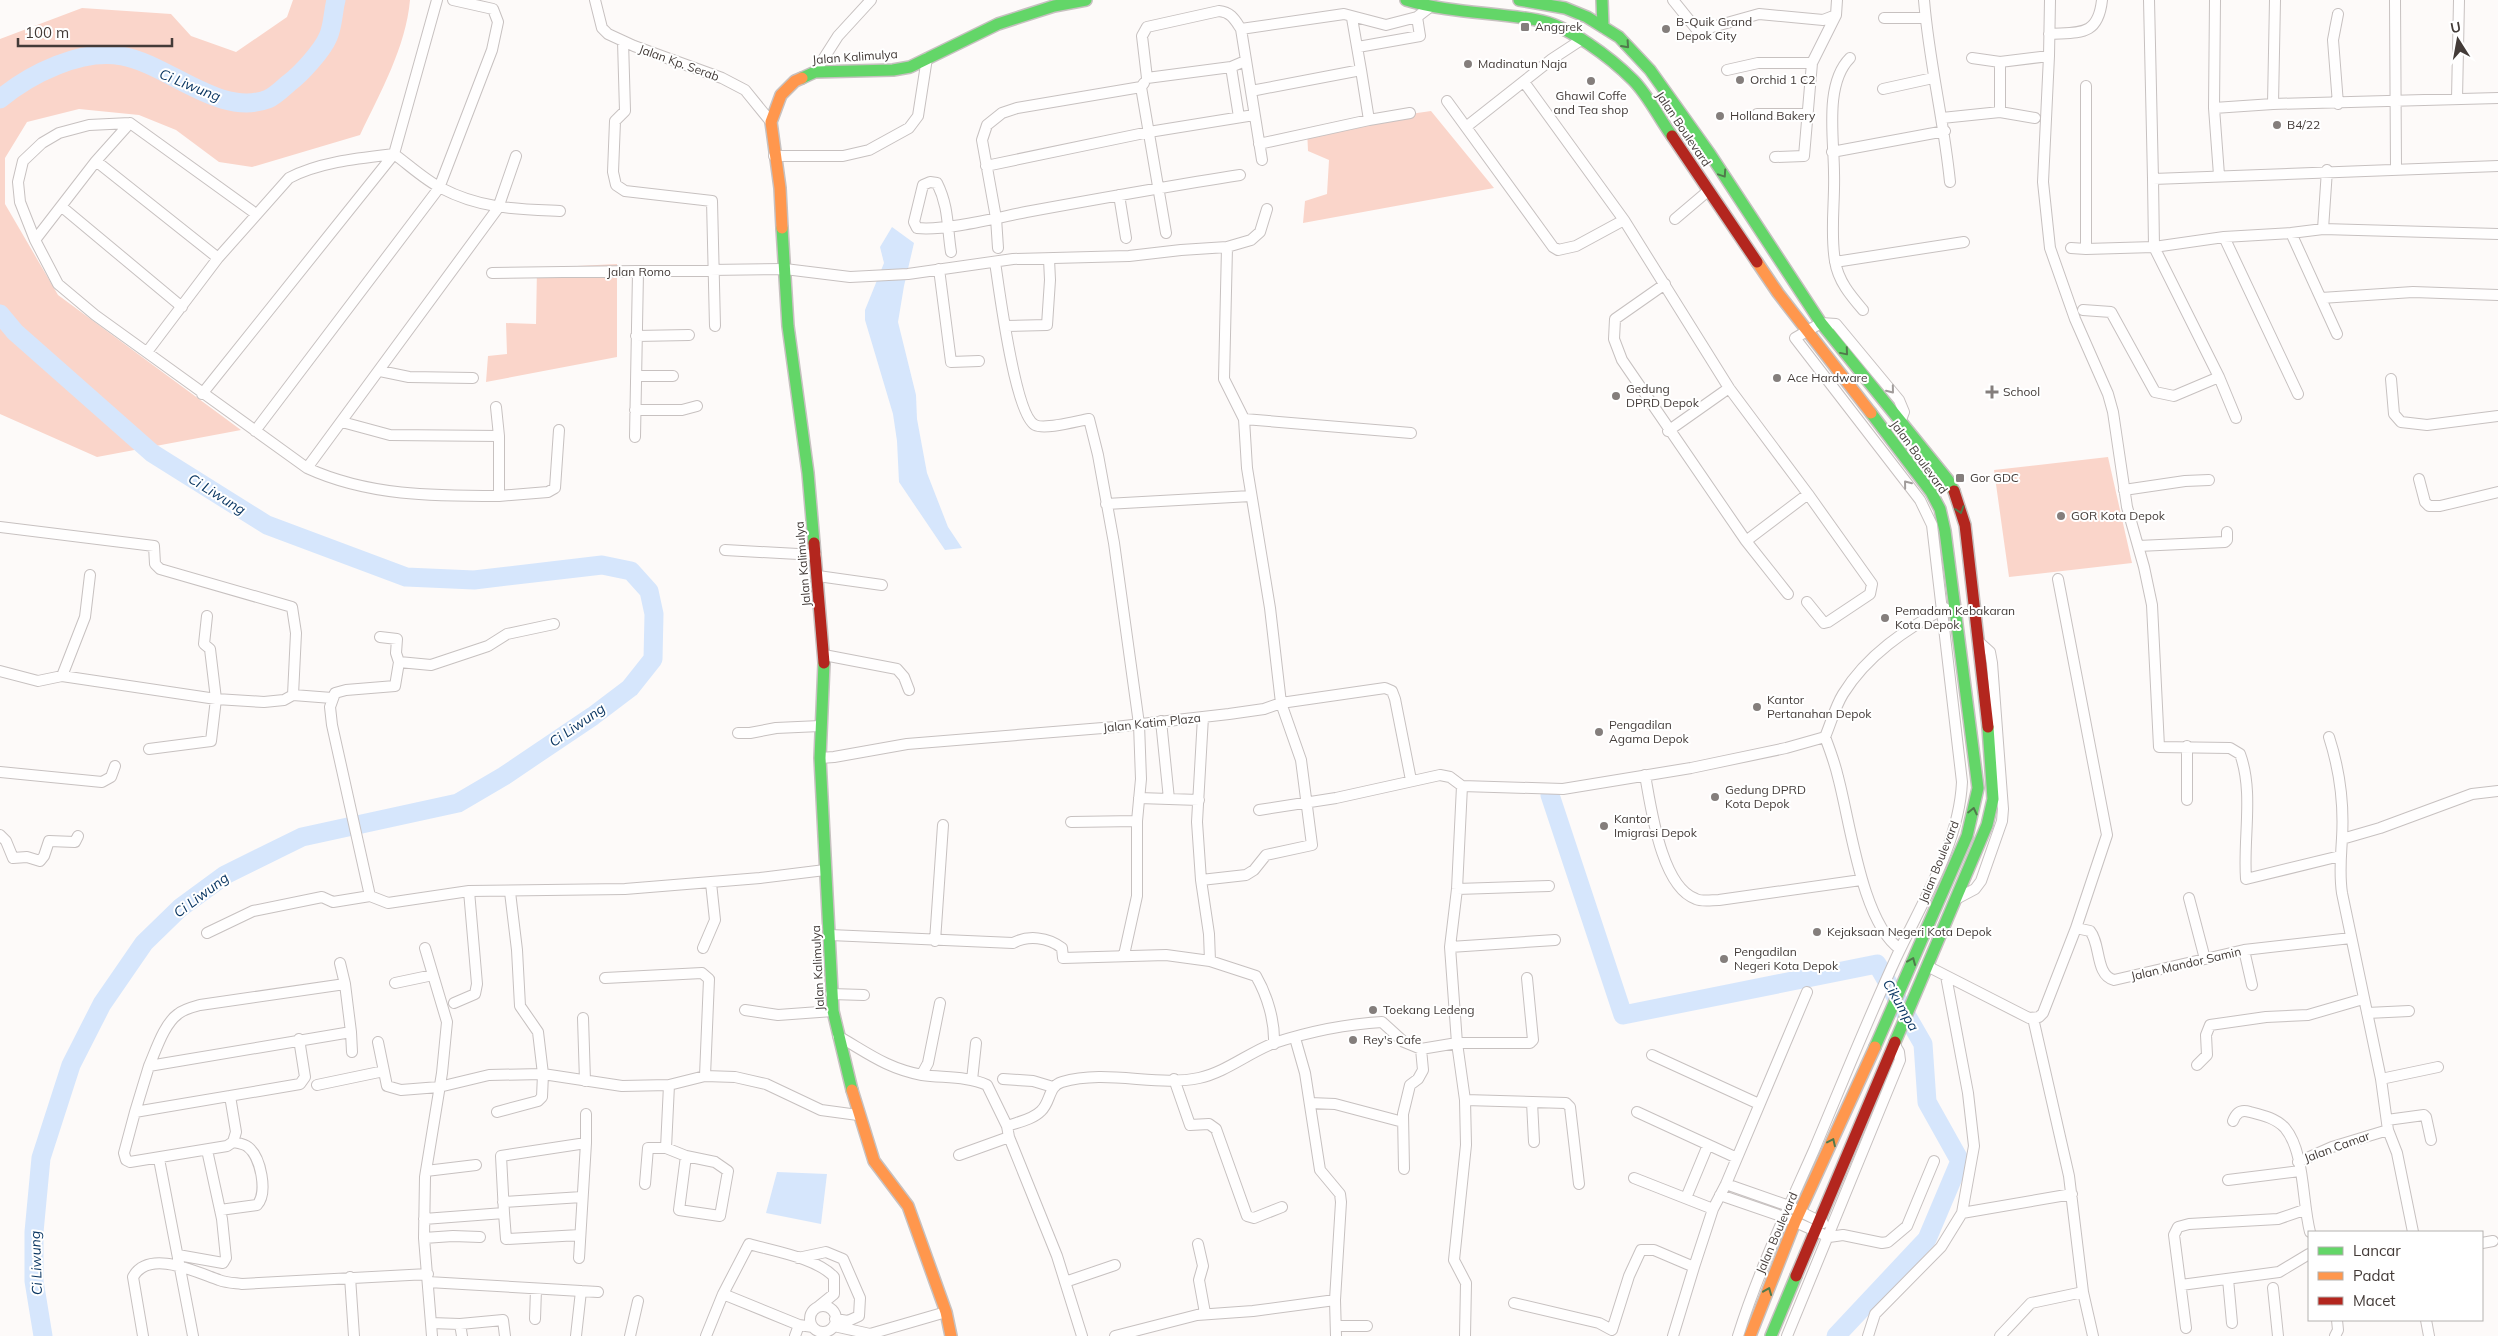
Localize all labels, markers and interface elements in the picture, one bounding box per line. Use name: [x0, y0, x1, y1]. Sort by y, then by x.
place label: B-Quik Grand Depok City: [1676, 14, 1752, 43]
scale bar: [18, 15, 171, 47]
north arrow: [2433, 15, 2483, 65]
text: U: [2449, 17, 2462, 37]
place label: Anggrek: [1535, 19, 1583, 34]
marker: Anggrek: [1519, 21, 1531, 33]
text: 100 m: [25, 23, 69, 42]
marker: B-Quik Grand Depok City: [1660, 23, 1672, 35]
one-way arrow: [1620, 39, 1629, 48]
street label: Jalan Kp. Serab: [637, 41, 721, 84]
street label: Jalan Kalimulya: [812, 46, 898, 67]
place label: Madinatun Naja: [1478, 56, 1567, 71]
marker: Madinatun Naja: [1462, 58, 1474, 70]
water label: Ci Liwung: [157, 65, 224, 106]
place label: Orchid 1 C2: [1750, 72, 1815, 87]
marker: Orchid 1 C2: [1734, 74, 1746, 86]
marker: Ghawil Coffe and Tea shop: [1585, 75, 1597, 87]
place label: Ghawil Coffe and Tea shop: [1554, 88, 1628, 117]
street label: Jalan Boulevard: [1653, 88, 1714, 169]
place label: Holland Bakery: [1730, 108, 1816, 123]
marker: Holland Bakery: [1714, 110, 1726, 122]
place label: B4/22: [2287, 117, 2320, 132]
marker: B4/22: [2271, 119, 2283, 131]
one-way arrow: [1717, 169, 1727, 178]
street label: Jalan Romo: [607, 264, 671, 279]
one-way arrow: [1839, 346, 1848, 355]
place label: Ace Hardware: [1787, 370, 1867, 385]
marker: Ace Hardware: [1771, 372, 1783, 384]
place label: Gedung DPRD Depok: [1626, 381, 1700, 410]
place label: School: [2003, 384, 2040, 399]
one-way arrow: [1886, 385, 1895, 394]
marker: School: [1985, 385, 1999, 399]
marker: Gedung DPRD Depok: [1610, 390, 1622, 402]
street label: Jalan Boulevard: [1888, 417, 1951, 497]
water label: Ci Liwung: [185, 469, 250, 519]
place label: Gor GDC: [1970, 470, 2019, 485]
marker: Gor GDC: [1954, 472, 1966, 484]
one-way arrow: [1904, 480, 1913, 489]
one-way arrow: [1955, 506, 1965, 514]
place label: GOR Kota Depok: [2071, 508, 2166, 523]
marker: GOR Kota Depok: [2055, 510, 2067, 522]
street label: Jalan Kalimulya: [791, 521, 814, 607]
place label: Pemadam Kebakaran Kota Depok: [1895, 603, 2015, 632]
marker: Pemadam Kebakaran Kota Depok: [1879, 612, 1891, 624]
place label: Kantor Pertanahan Depok: [1767, 692, 1872, 721]
water label: Ci Liwung: [545, 699, 609, 751]
marker: Kantor Pertanahan Depok: [1751, 701, 1763, 713]
street label: Jalan Katim Plaza: [1102, 710, 1202, 735]
place label: Pengadilan Agama Depok: [1609, 717, 1690, 746]
marker: Pengadilan Agama Depok: [1593, 726, 1605, 738]
place label: Gedung DPRD Kota Depok: [1725, 782, 1806, 811]
marker: Gedung DPRD Kota Depok: [1709, 791, 1721, 803]
one-way arrow: [1967, 806, 1978, 815]
place label: Kantor Imigrasi Depok: [1614, 811, 1698, 840]
street label: Jalan Boulevard: [1915, 818, 1962, 905]
marker: Kantor Imigrasi Depok: [1598, 820, 1610, 832]
water label: Ci Liwung: [170, 868, 233, 922]
place label: Kejaksaan Negeri Kota Depok: [1827, 924, 1993, 939]
street label: Jalan Kalimulya: [808, 925, 827, 1011]
marker: Kejaksaan Negeri Kota Depok: [1811, 926, 1823, 938]
place label: Pengadilan Negeri Kota Depok: [1734, 944, 1839, 973]
street label: Jalan Mandor Samin: [2129, 944, 2242, 983]
marker: Pengadilan Negeri Kota Depok: [1718, 953, 1730, 965]
one-way arrow: [1905, 957, 1916, 966]
water label: Cikumpa: [1879, 976, 1923, 1034]
place label: Toekang Ledeng: [1383, 1002, 1474, 1017]
marker: Toekang Ledeng: [1367, 1004, 1379, 1016]
place label: Rey's Cafe: [1363, 1032, 1421, 1047]
marker: Rey's Cafe: [1347, 1034, 1359, 1046]
street label: Jalan Camar: [2302, 1128, 2372, 1165]
one-way arrow: [1826, 1138, 1836, 1147]
street label: Jalan Boulevard: [1753, 1190, 1801, 1276]
water label: Ci Liwung: [26, 1230, 46, 1296]
legend: [2308, 1231, 2483, 1321]
text: Lancar: [2353, 1241, 2401, 1260]
text: Padat: [2353, 1266, 2395, 1285]
one-way arrow: [1762, 1287, 1772, 1296]
text: Macet: [2353, 1291, 2396, 1310]

